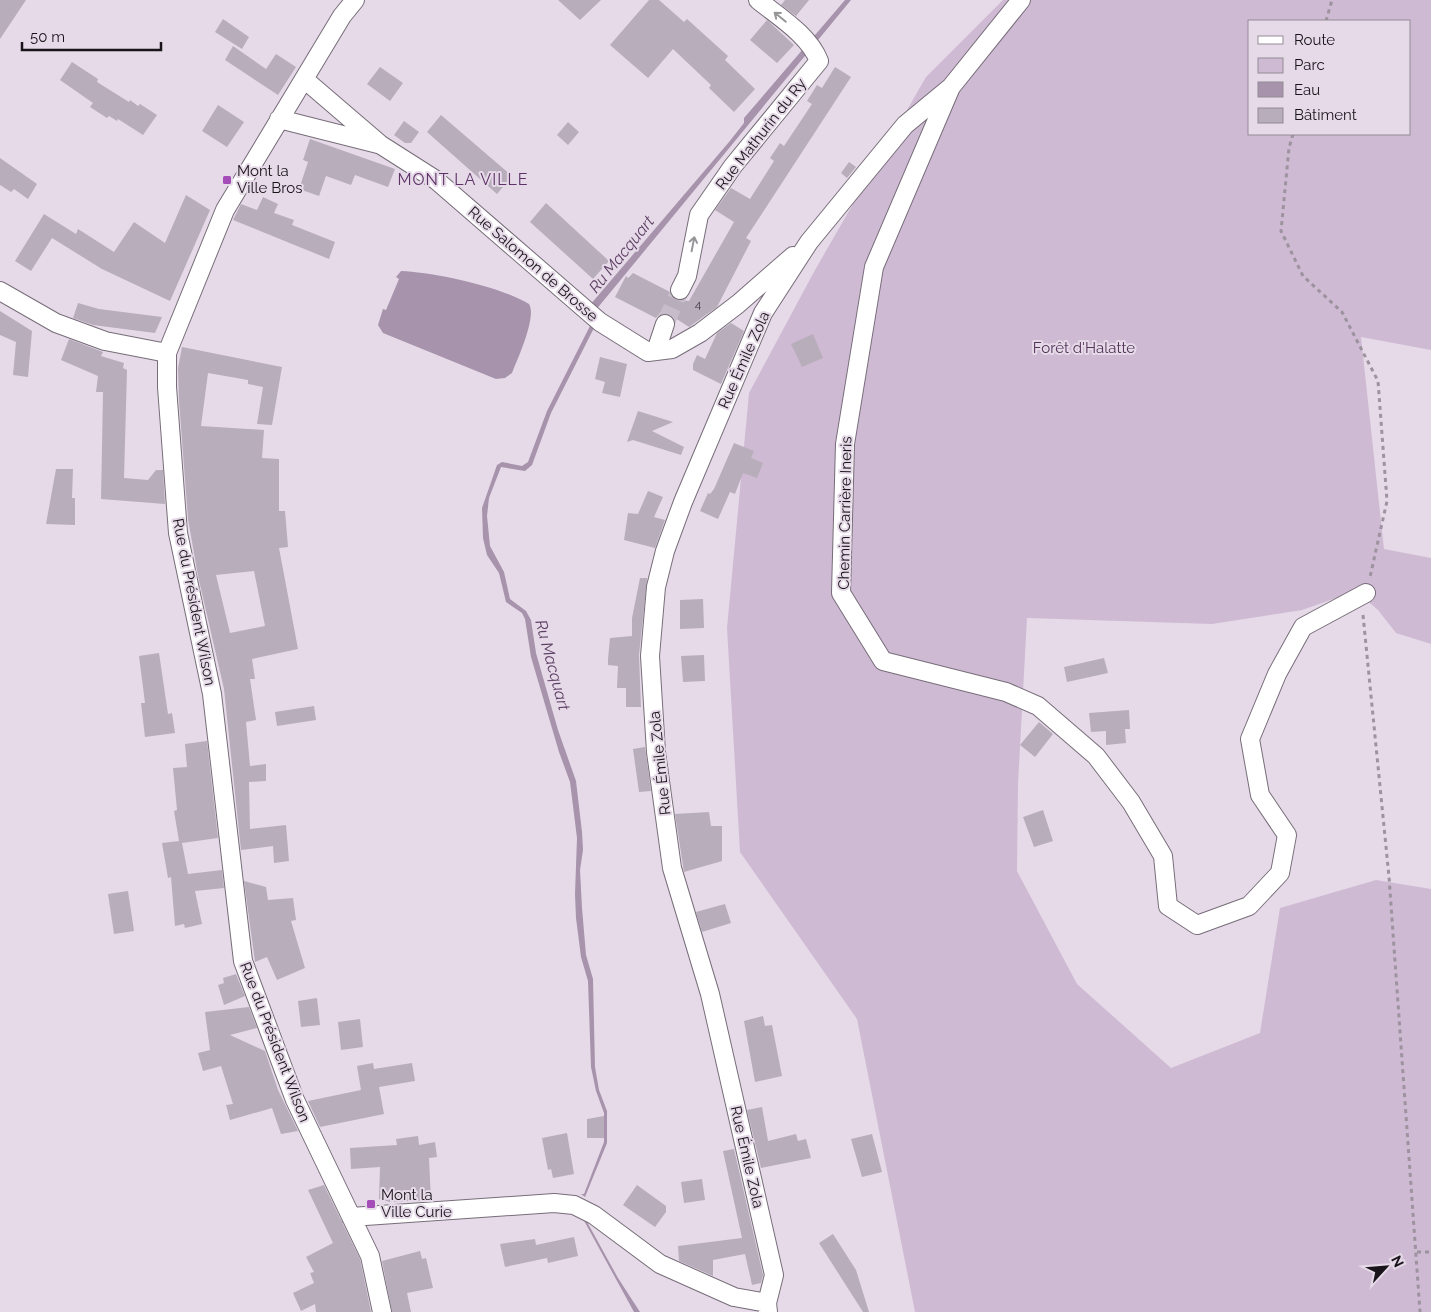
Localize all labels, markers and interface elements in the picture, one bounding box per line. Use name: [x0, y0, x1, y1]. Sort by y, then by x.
one-way arrow: [773, 12, 786, 23]
scale bar: [22, 20, 161, 52]
legend: [1248, 20, 1411, 135]
text: 50 m: [30, 28, 65, 46]
text: Route: [1294, 31, 1335, 49]
text: Parc: [1294, 56, 1325, 74]
street label: Rue Mathurin du Ry: [712, 75, 810, 193]
text: Eau: [1294, 81, 1320, 99]
text: Bâtiment: [1294, 106, 1357, 124]
place label: Mont la Ville Bros: [237, 162, 302, 197]
district label: MONT LA VILLE: [397, 170, 529, 189]
marker: Mont la Ville Bros: [221, 174, 233, 186]
street label: Rue Salomon de Brosse: [464, 203, 602, 325]
water label: Ru Macquart: [585, 212, 659, 296]
one-way arrow: [689, 236, 699, 252]
house number: 4: [695, 297, 702, 311]
street label: Rue Émile Zola: [715, 309, 773, 411]
park label: Forêt d'Halatte: [1033, 339, 1135, 357]
street label: Chemin Carrière Ineris: [835, 436, 855, 590]
street label: Rue du Président Wilson: [169, 517, 219, 687]
water label: Ru Macquart: [531, 618, 574, 713]
street label: Rue Émile Zola: [646, 710, 674, 816]
street label: Rue du Président Wilson: [236, 959, 314, 1125]
street label: Rue Émile Zola: [726, 1104, 768, 1210]
place label: Mont la Ville Curie: [381, 1186, 452, 1221]
marker: Mont la Ville Curie: [365, 1198, 377, 1210]
north arrow: [1361, 1242, 1411, 1292]
text: N: [1388, 1253, 1407, 1270]

